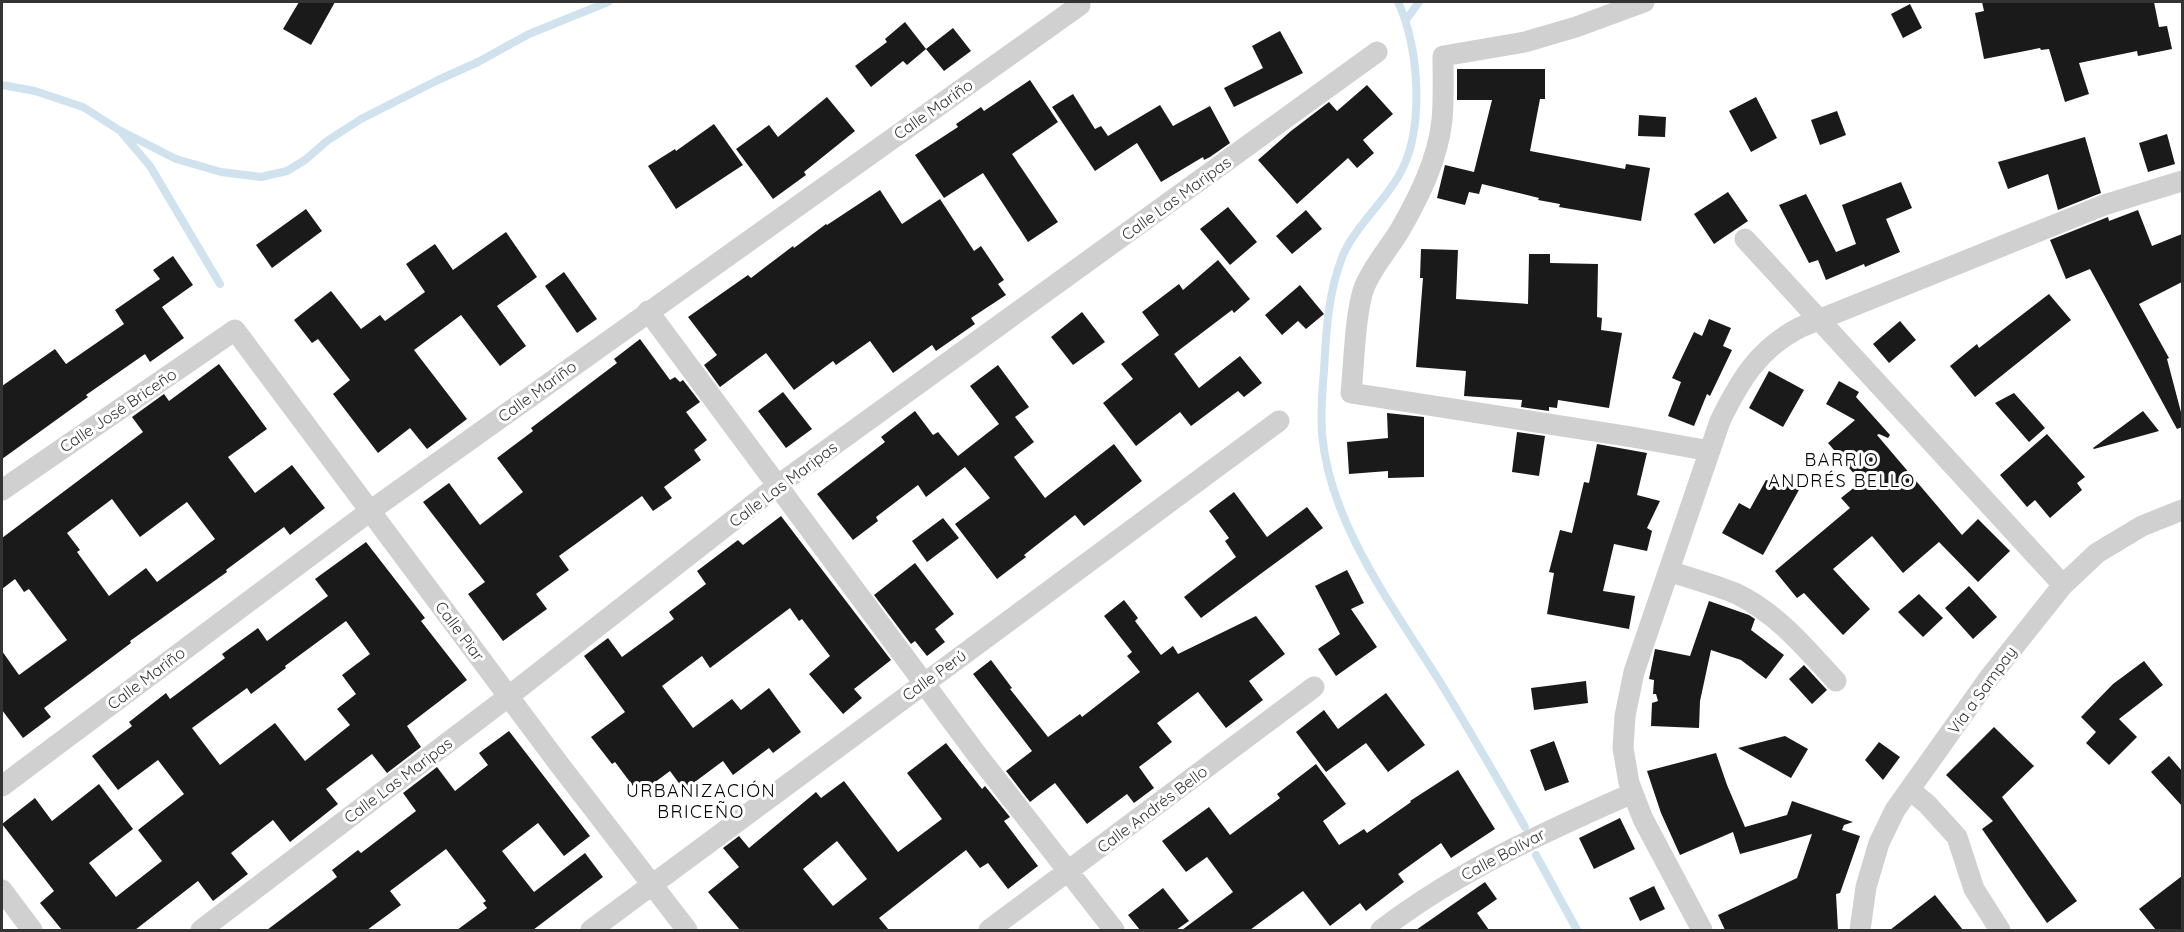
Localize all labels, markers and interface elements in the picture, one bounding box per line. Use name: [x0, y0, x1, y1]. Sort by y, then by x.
street label: Calle Mariño: [890, 74, 976, 144]
street label: Calle Las Maripas: [1117, 152, 1235, 244]
street label: Calle Mariño: [494, 356, 580, 426]
street label: Calle José Briceño: [56, 363, 180, 457]
street label: Calle Las Maripas: [725, 437, 841, 531]
district label: BARRIO ANDRÉS BELLO: [1768, 448, 1916, 492]
street label: Calle Piar: [431, 597, 489, 665]
street label: Calle Mariño: [103, 642, 189, 714]
street label: Vía a Sampay: [1943, 642, 2021, 738]
street label: Calle Perú: [898, 645, 970, 705]
street label: Calle Las Maripas: [340, 733, 456, 827]
street label: Calle Andrés Bello: [1093, 761, 1211, 857]
district label: URBANIZACIÓN BRICEÑO: [626, 779, 776, 823]
street label: Calle Bolívar: [1458, 824, 1548, 884]

